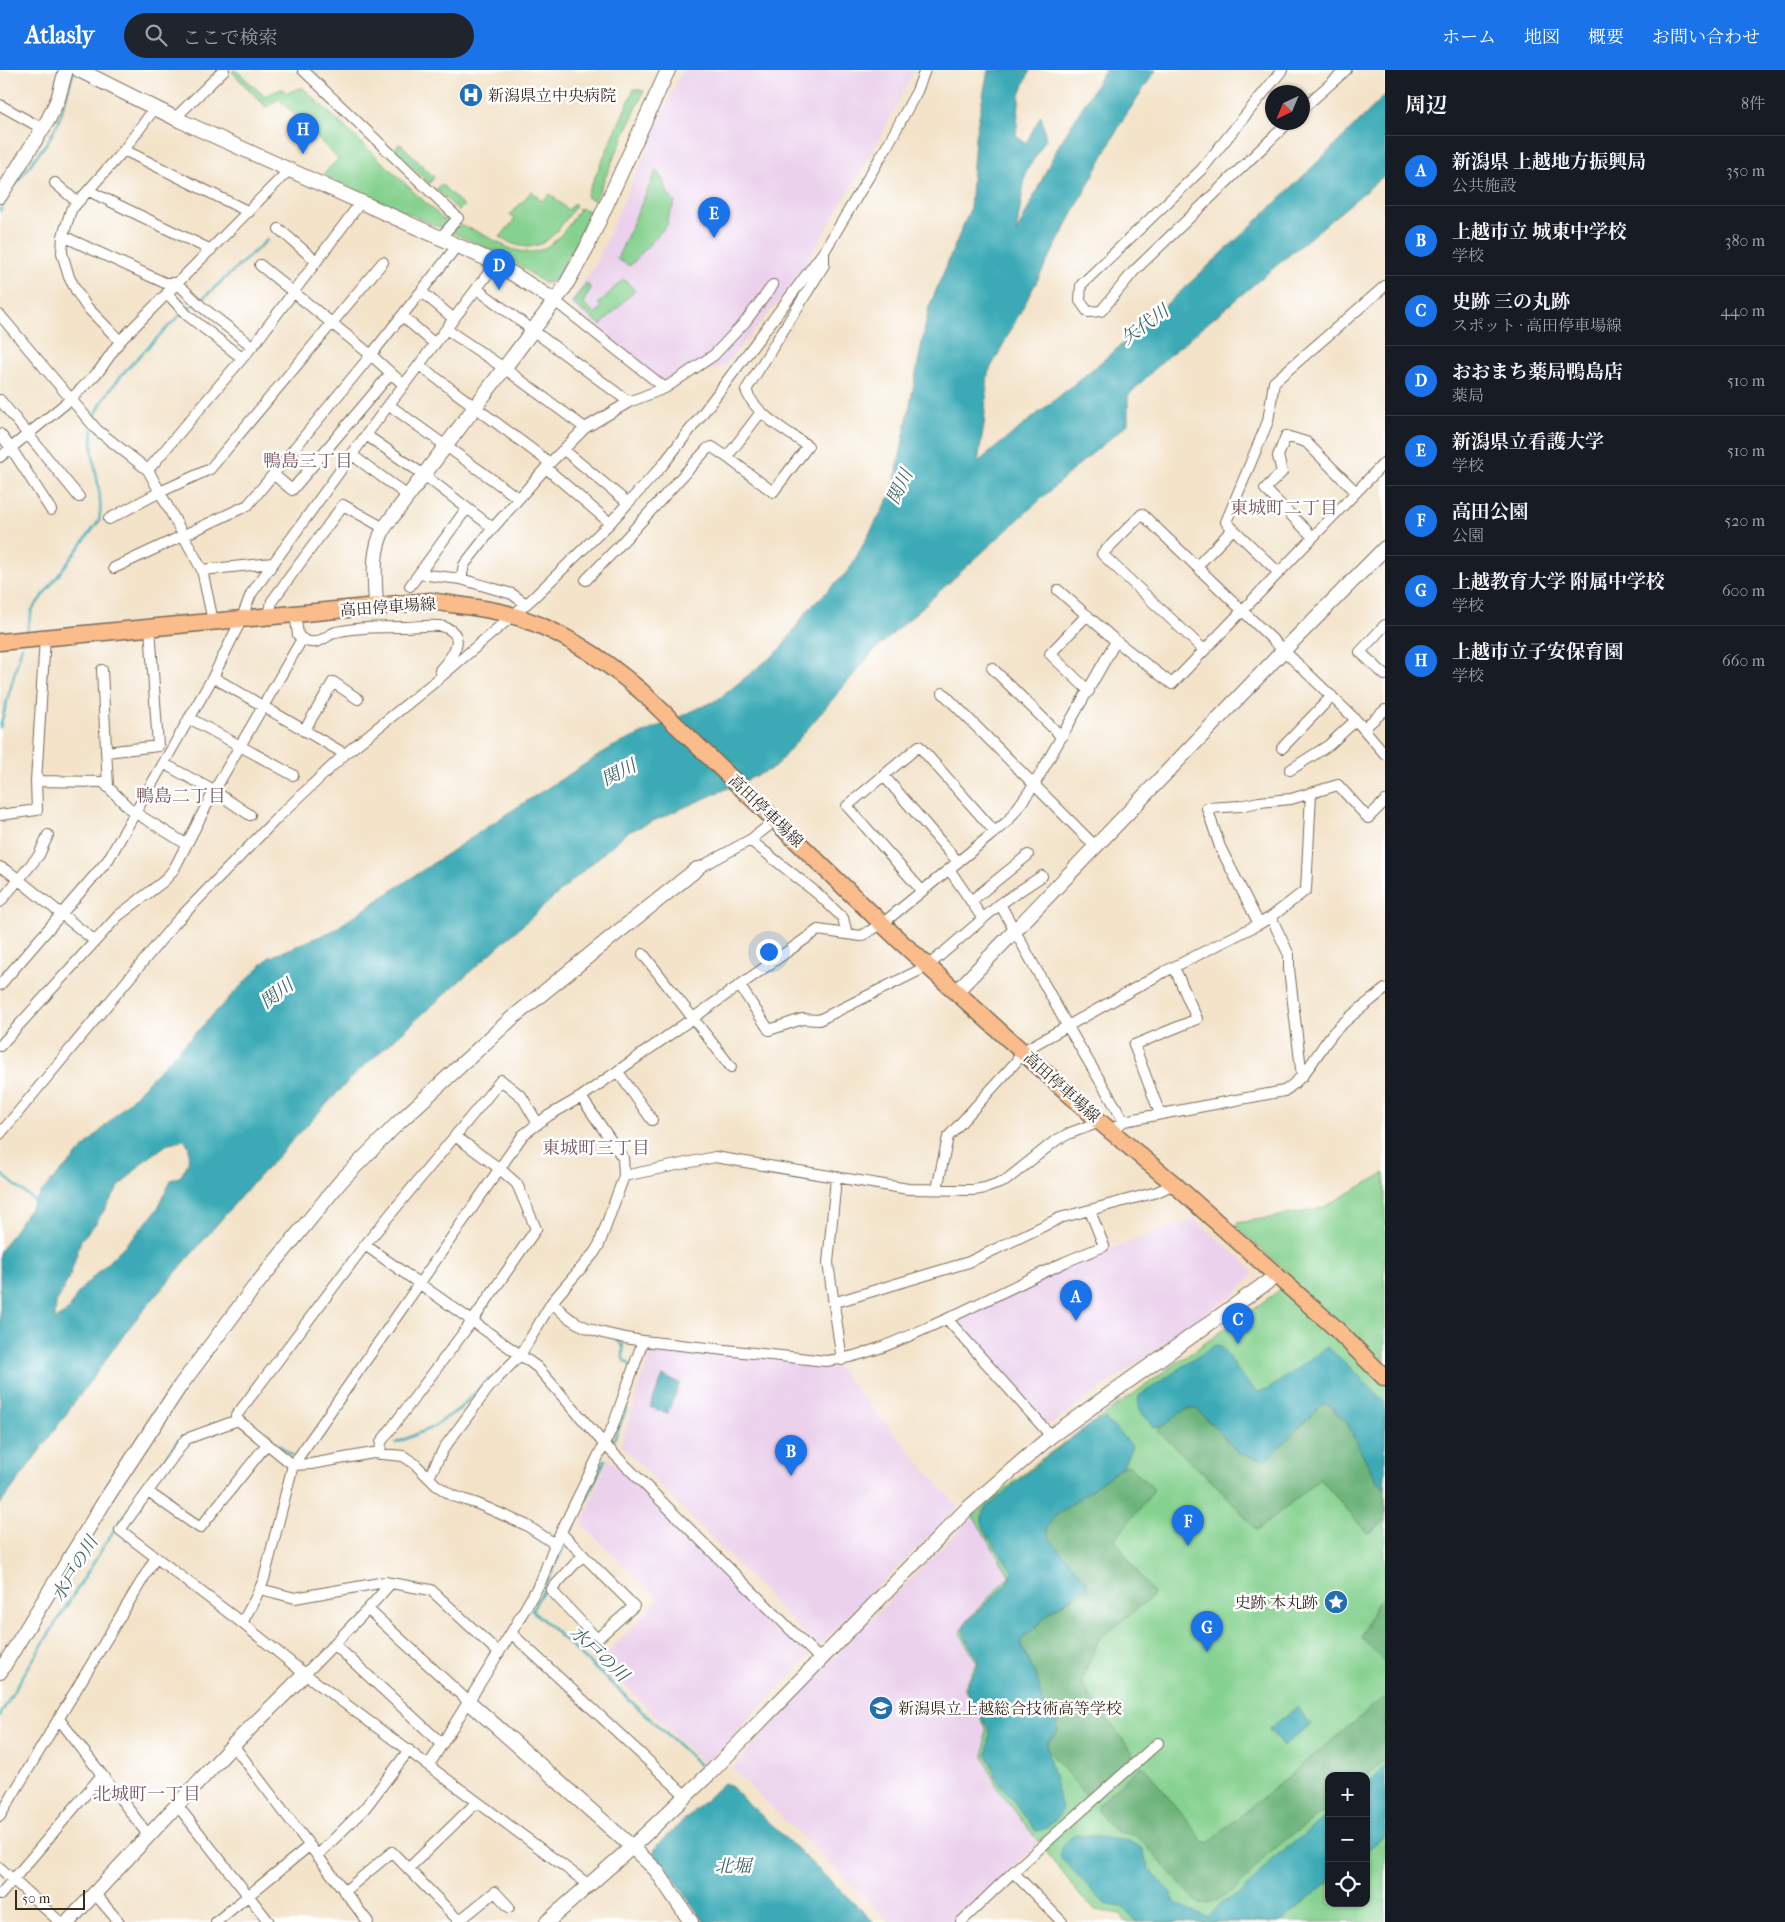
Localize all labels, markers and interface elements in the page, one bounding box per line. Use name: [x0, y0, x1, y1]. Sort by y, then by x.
search box: [124, 13, 474, 58]
text: Atlasly: [25, 21, 94, 49]
icon: search: [142, 21, 170, 49]
text: ここで検索: [182, 27, 277, 49]
text: ホーム: [1442, 27, 1496, 48]
text: 地図: [1524, 27, 1560, 48]
text: 概要: [1588, 27, 1624, 48]
text: お問い合わせ: [1652, 27, 1760, 48]
hospital icon: 新潟県立中央病院: [458, 82, 484, 108]
north arrow: [1265, 85, 1310, 130]
place label: 新潟県立中央病院: [488, 86, 616, 105]
text: 周辺: [1405, 93, 1447, 117]
text: 8件: [1741, 94, 1765, 113]
pin: H: [287, 113, 319, 154]
text: 新潟県 上越地方振興局: [1452, 151, 1646, 173]
text: A: [1416, 161, 1426, 180]
text: 350 m: [1726, 161, 1765, 180]
text: 公共施設: [1452, 176, 1516, 195]
pin: E: [698, 197, 730, 238]
text: 上越市立 城東中学校: [1452, 221, 1627, 243]
text: B: [1416, 231, 1426, 250]
text: 380 m: [1725, 231, 1765, 250]
text: 学校: [1452, 246, 1484, 265]
pin: D: [483, 249, 515, 290]
text: 史跡 三の丸跡: [1452, 291, 1570, 313]
water label: 矢代川: [1117, 299, 1175, 349]
text: C: [1416, 301, 1426, 320]
text: 440 m: [1720, 301, 1765, 320]
text: スポット · 高田停車場線: [1452, 316, 1622, 335]
text: おおまち薬局鴨島店: [1452, 361, 1623, 383]
text: D: [1415, 371, 1427, 390]
text: 510 m: [1727, 371, 1765, 390]
text: 薬局: [1452, 386, 1484, 405]
text: 新潟県立看護大学: [1452, 431, 1604, 453]
text: E: [1416, 441, 1426, 460]
text: 510 m: [1727, 441, 1765, 460]
district label: 鴨島三丁目: [263, 451, 353, 472]
text: 学校: [1452, 456, 1484, 475]
water label: 関川: [883, 464, 918, 508]
district label: 東城町二丁目: [1230, 498, 1338, 519]
text: 高田公園: [1452, 501, 1528, 523]
text: F: [1417, 511, 1425, 530]
text: 520 m: [1724, 511, 1765, 530]
text: 公園: [1452, 526, 1484, 545]
text: 上越教育大学 附属中学校: [1452, 571, 1665, 593]
text: G: [1415, 581, 1427, 600]
text: 600 m: [1722, 581, 1765, 600]
street label: 高田停車場線: [339, 594, 437, 620]
text: 学校: [1452, 596, 1484, 615]
text: 上越市立子安保育園: [1452, 641, 1623, 663]
text: H: [1415, 651, 1427, 670]
text: 660 m: [1722, 651, 1765, 670]
text: 学校: [1452, 666, 1484, 685]
water label: 関川: [598, 755, 642, 791]
street label: 高田停車場線: [725, 771, 807, 851]
district label: 鴨島二丁目: [136, 786, 226, 807]
your location: [756, 939, 782, 965]
water label: 関川: [256, 974, 299, 1013]
street label: 高田停車場線: [1020, 1048, 1104, 1126]
district label: 東城町三丁目: [542, 1138, 650, 1159]
pin: A: [1060, 1280, 1092, 1321]
pin: C: [1222, 1303, 1254, 1344]
pin: B: [775, 1435, 807, 1476]
pin: F: [1172, 1505, 1204, 1546]
water label: 水戸の川: [47, 1531, 104, 1605]
place icon: 史跡 本丸跡: [1323, 1589, 1349, 1615]
place label: 史跡 本丸跡: [1235, 1593, 1318, 1612]
pin: G: [1191, 1611, 1223, 1652]
water label: 水戸の川: [566, 1622, 634, 1688]
school or university icon: 新潟県立上越総合技術高等学校: [868, 1695, 894, 1721]
place label: 新潟県立上越総合技術高等学校: [898, 1699, 1122, 1718]
map controls: [1325, 1772, 1370, 1907]
button: +: [1325, 1772, 1370, 1817]
district label: 北城町一丁目: [93, 1784, 201, 1805]
button: −: [1325, 1817, 1370, 1862]
water label: 北堀: [715, 1856, 754, 1877]
button: locate: [1325, 1862, 1370, 1907]
scale bar: [15, 1887, 85, 1910]
text: 50 m: [22, 1890, 50, 1907]

